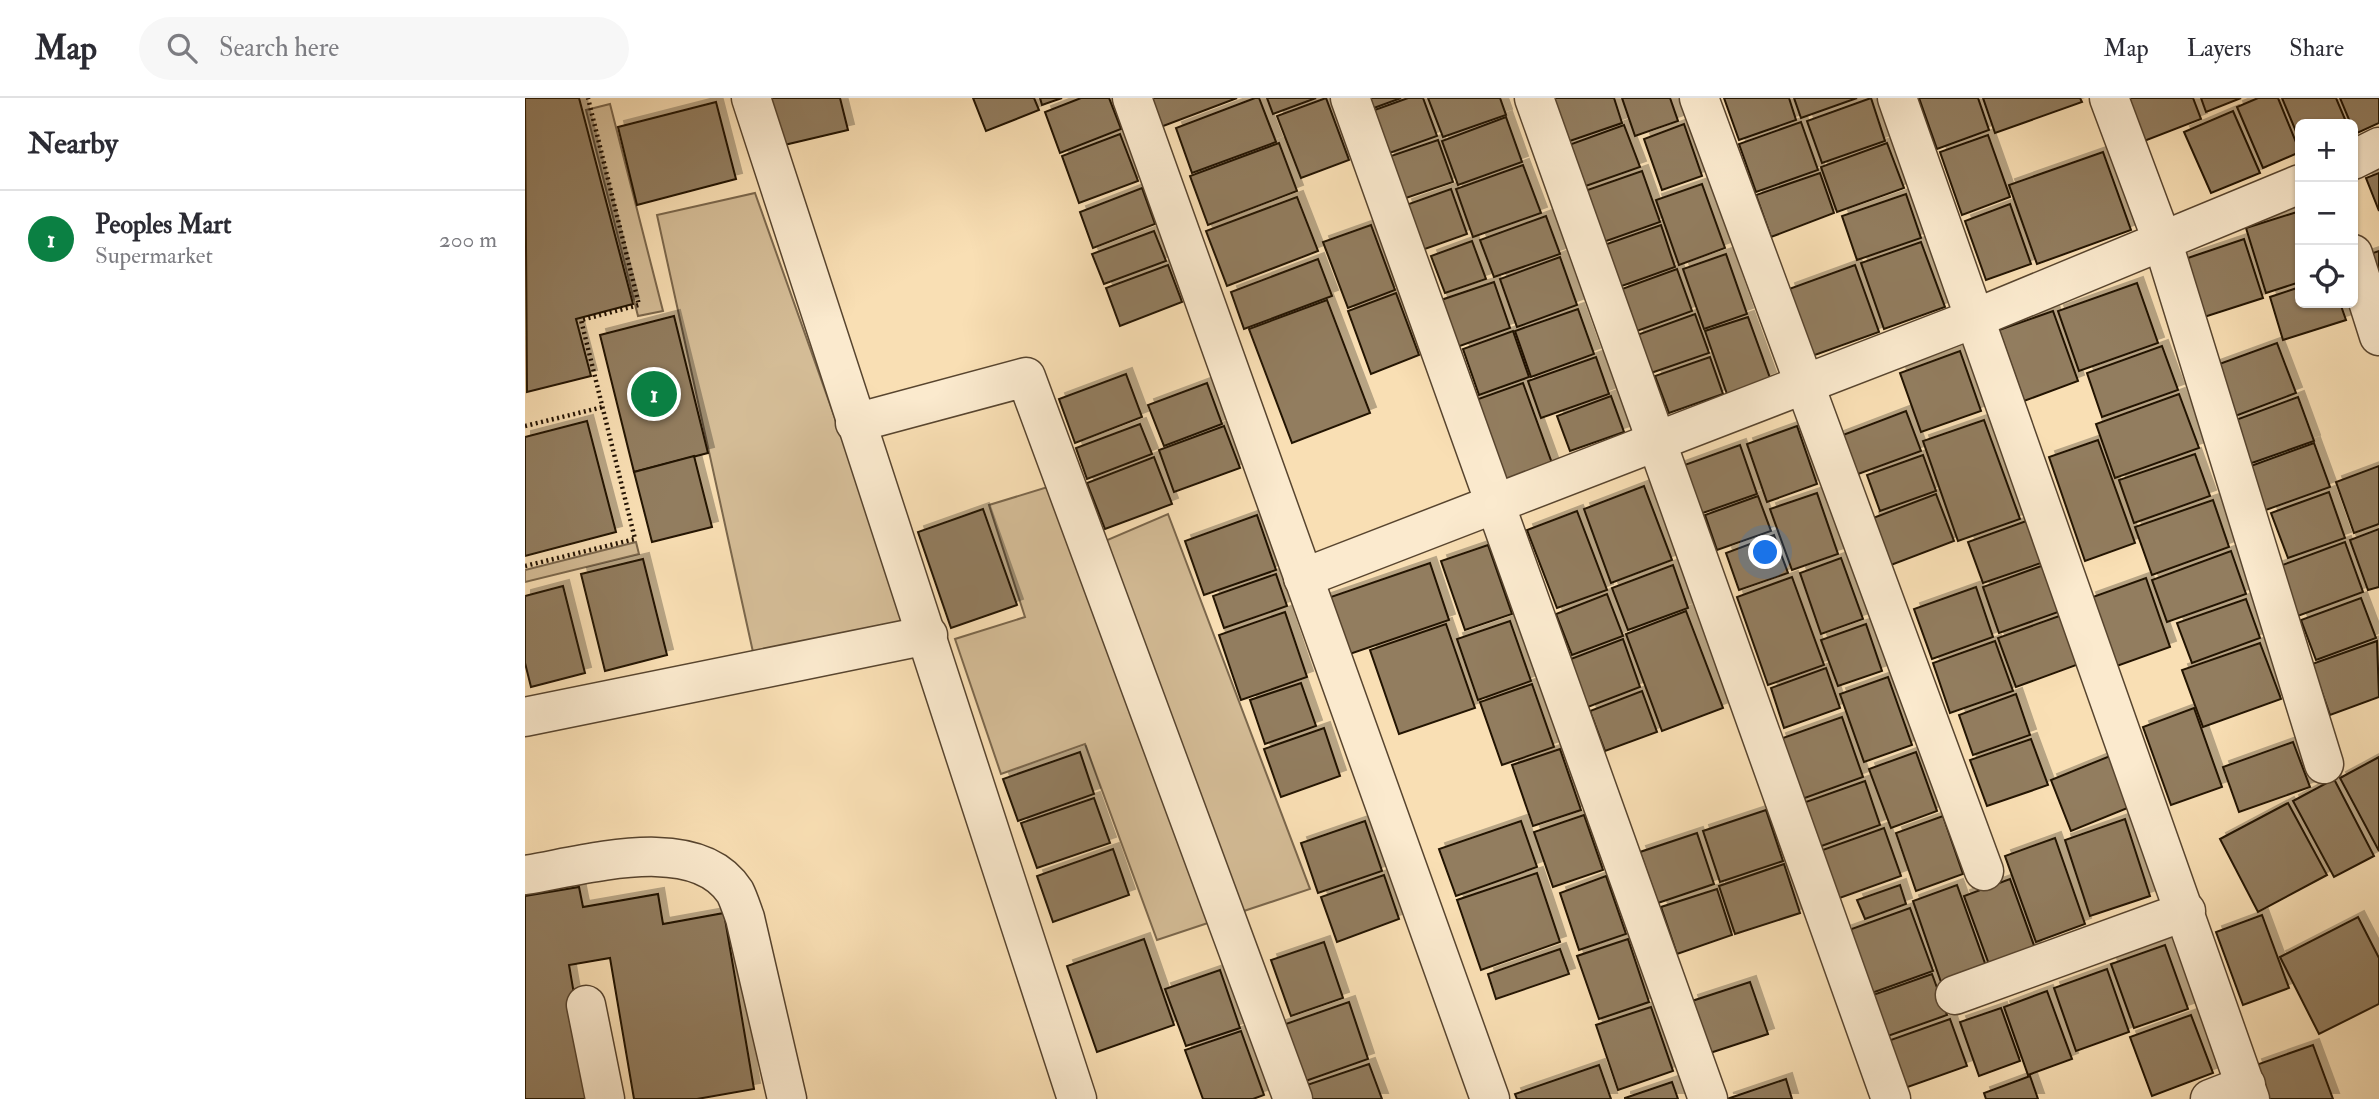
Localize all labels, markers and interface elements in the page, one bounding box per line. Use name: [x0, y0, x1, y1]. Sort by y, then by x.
search box: [139, 17, 629, 80]
text: Map: [35, 28, 97, 69]
icon: search: [163, 29, 201, 67]
text: Search here: [219, 32, 339, 64]
text: Map: [2104, 33, 2149, 64]
text: Layers: [2187, 33, 2251, 64]
text: Share: [2289, 33, 2344, 64]
map controls: [2295, 119, 2358, 308]
button: +: [2295, 119, 2358, 182]
text: Nearby: [28, 125, 118, 162]
button: −: [2295, 182, 2358, 245]
text: Peoples Mart: [95, 209, 232, 241]
text: 1: [47, 225, 55, 254]
text: 200 m: [439, 225, 497, 254]
text: Supermarket: [95, 241, 213, 270]
button: locate: [2295, 245, 2358, 308]
pin: 1: [631, 368, 677, 420]
your location: [1748, 535, 1782, 569]

